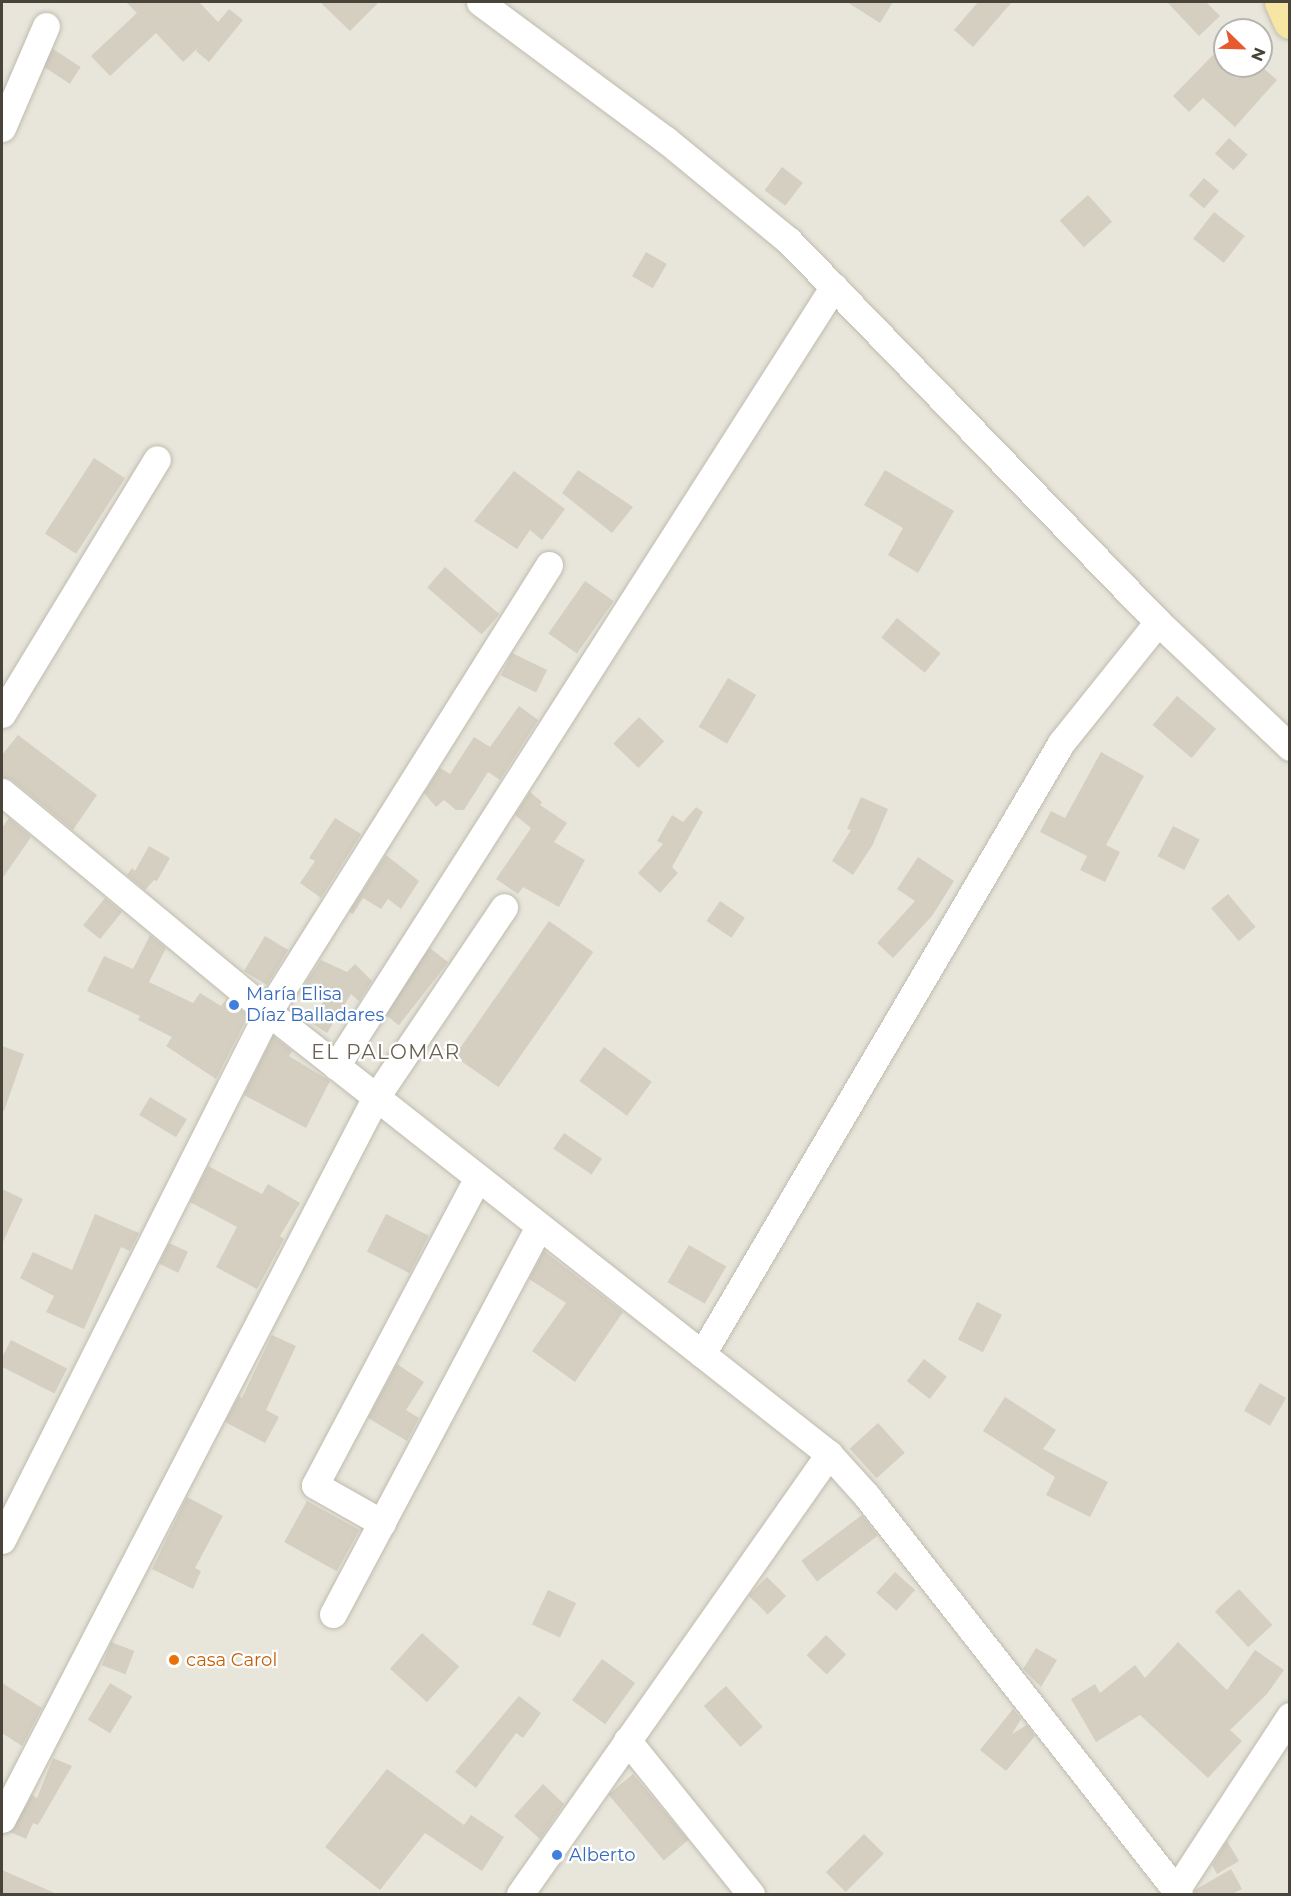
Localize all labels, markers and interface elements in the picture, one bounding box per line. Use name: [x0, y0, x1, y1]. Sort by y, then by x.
north arrow: [1213, 18, 1273, 78]
text: N: [1247, 45, 1269, 64]
place label: María Elisa Díaz Balladares: [246, 984, 384, 1026]
marker: María Elisa Díaz Balladares: [227, 998, 241, 1012]
district label: EL PALOMAR: [311, 1040, 461, 1064]
place label: casa Carol: [186, 1649, 277, 1671]
marker: casa Carol: [167, 1653, 181, 1667]
place label: Alberto: [569, 1844, 636, 1866]
marker: Alberto: [550, 1848, 564, 1862]

